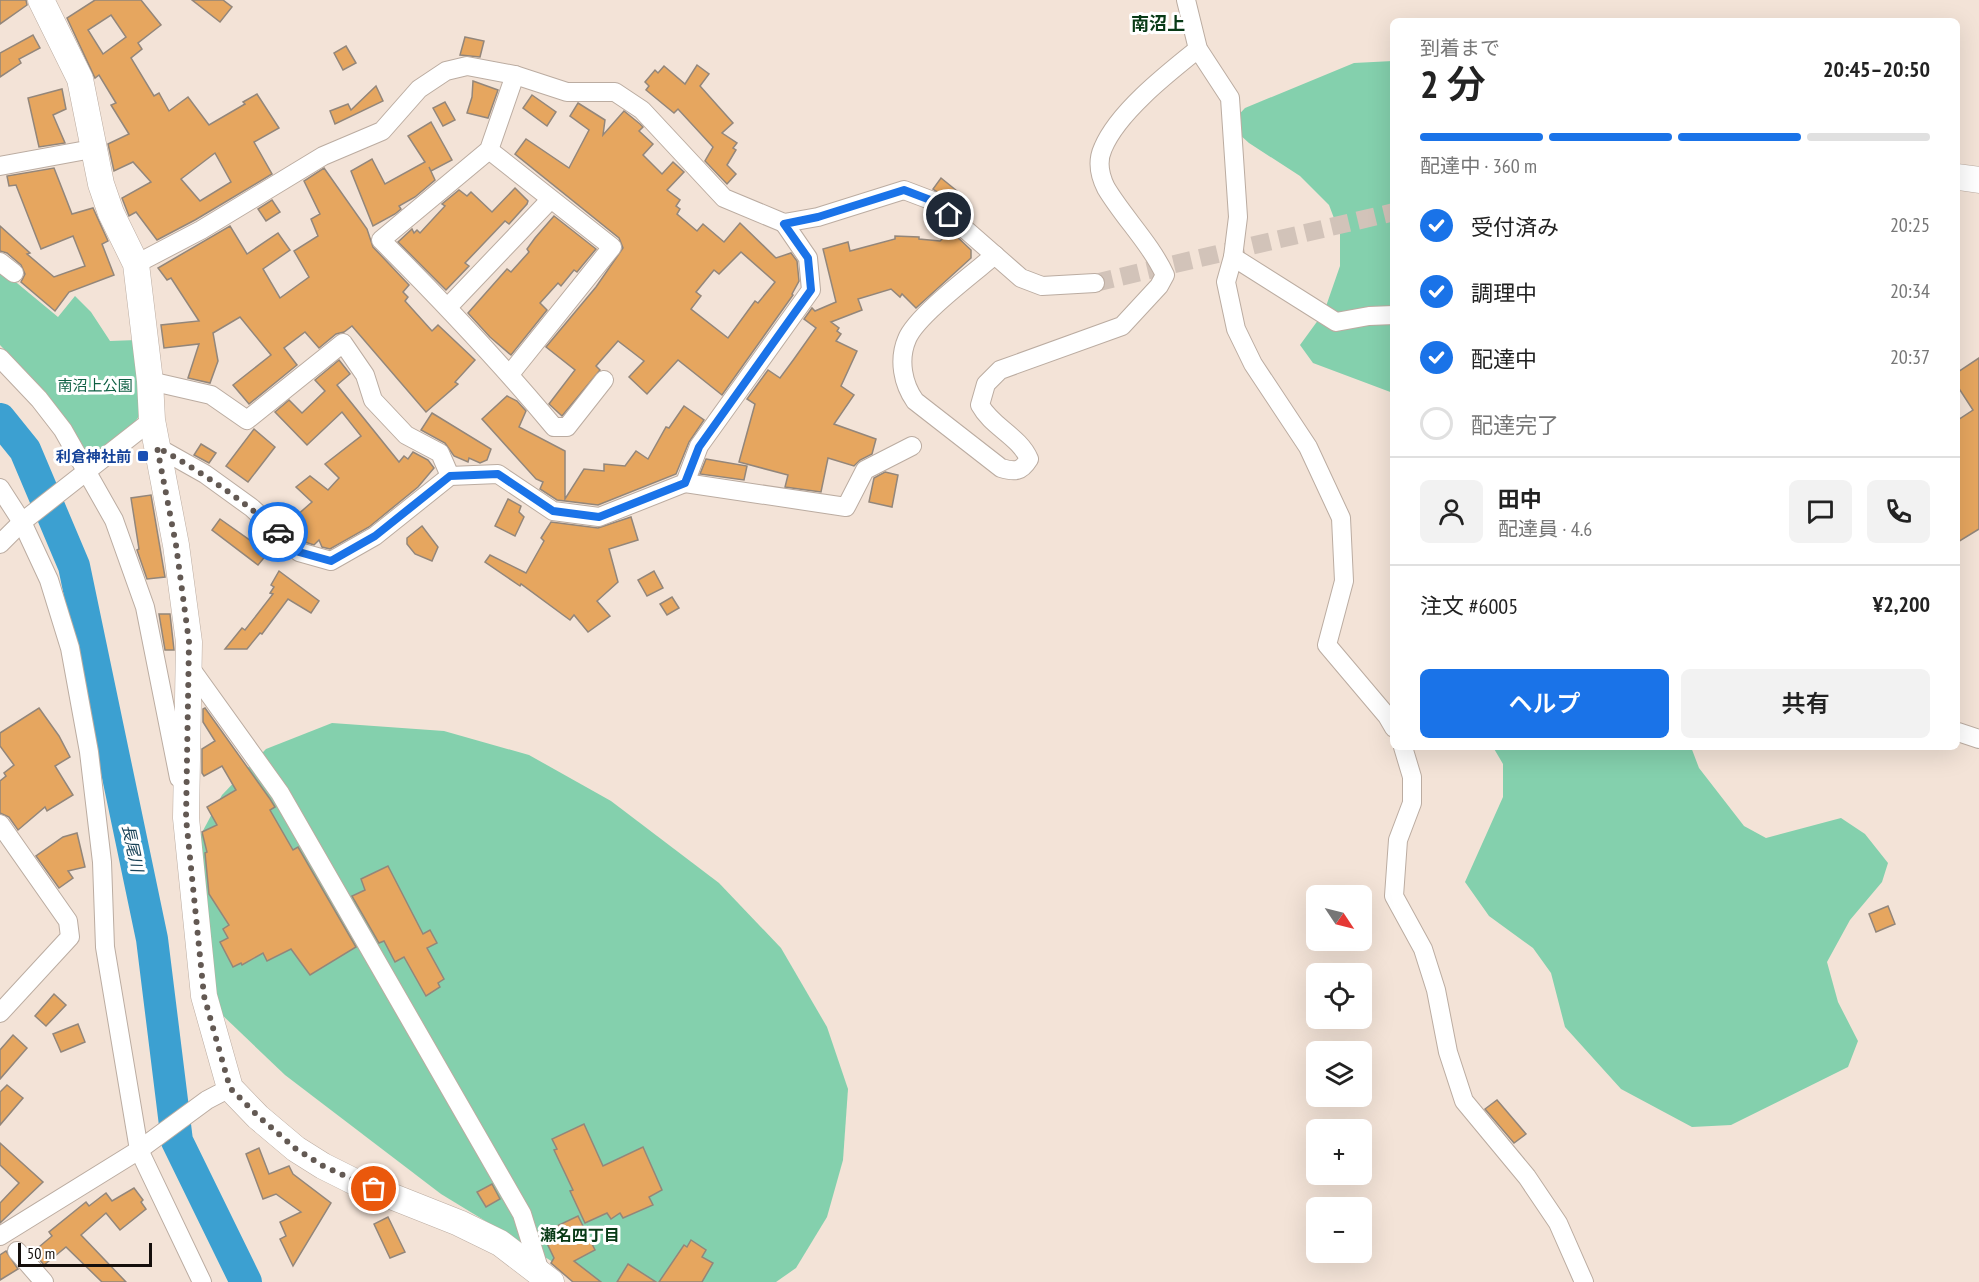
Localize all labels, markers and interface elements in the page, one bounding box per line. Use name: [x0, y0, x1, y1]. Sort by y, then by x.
district label: 南沼上: [1131, 12, 1185, 35]
text: 到着まで: [1420, 35, 1500, 61]
text: 20:45–20:50: [1823, 55, 1930, 83]
text: 2 分: [1420, 58, 1486, 109]
text: 配達中 · 360 m: [1420, 153, 1537, 179]
pin: [923, 189, 974, 240]
icon: home: [932, 198, 965, 231]
icon: check: [1420, 209, 1453, 242]
text: 20:25: [1890, 212, 1930, 238]
text: 受付済み: [1471, 213, 1559, 241]
icon: check: [1420, 275, 1453, 308]
text: 20:34: [1890, 278, 1930, 304]
text: 調理中: [1471, 279, 1537, 307]
icon: check: [1420, 341, 1453, 374]
text: 20:37: [1890, 344, 1930, 370]
text: 配達中: [1471, 345, 1537, 373]
park label: 南沼上公園: [57, 376, 133, 395]
text: 配達完了: [1471, 411, 1559, 439]
place label: 利倉神社前: [56, 447, 131, 466]
marker: 利倉神社前: [136, 449, 150, 463]
button: person: [1420, 480, 1483, 543]
button: chat: [1789, 480, 1852, 543]
button: phone: [1867, 480, 1930, 543]
text: 田中: [1498, 485, 1542, 513]
courier: [248, 502, 308, 562]
icon: car: [262, 516, 295, 549]
text: 配達員 · 4.6: [1498, 516, 1592, 542]
text: ¥2,200: [1873, 590, 1930, 618]
text: 注文 #6005: [1420, 592, 1518, 620]
button: ヘルプ: [1420, 669, 1669, 738]
button: 共有: [1681, 669, 1930, 738]
water label: 長尾川: [118, 822, 148, 876]
north arrow: [1306, 885, 1372, 951]
map controls: [1306, 885, 1372, 1263]
button: locate: [1306, 963, 1372, 1029]
button: layers: [1306, 1041, 1372, 1107]
button: +: [1306, 1119, 1372, 1185]
pin: [348, 1163, 399, 1214]
icon: bag: [357, 1172, 390, 1205]
button: −: [1306, 1197, 1372, 1263]
district label: 瀬名四丁目: [540, 1225, 620, 1245]
scale bar: [18, 1240, 152, 1268]
text: 50 m: [27, 1243, 55, 1263]

